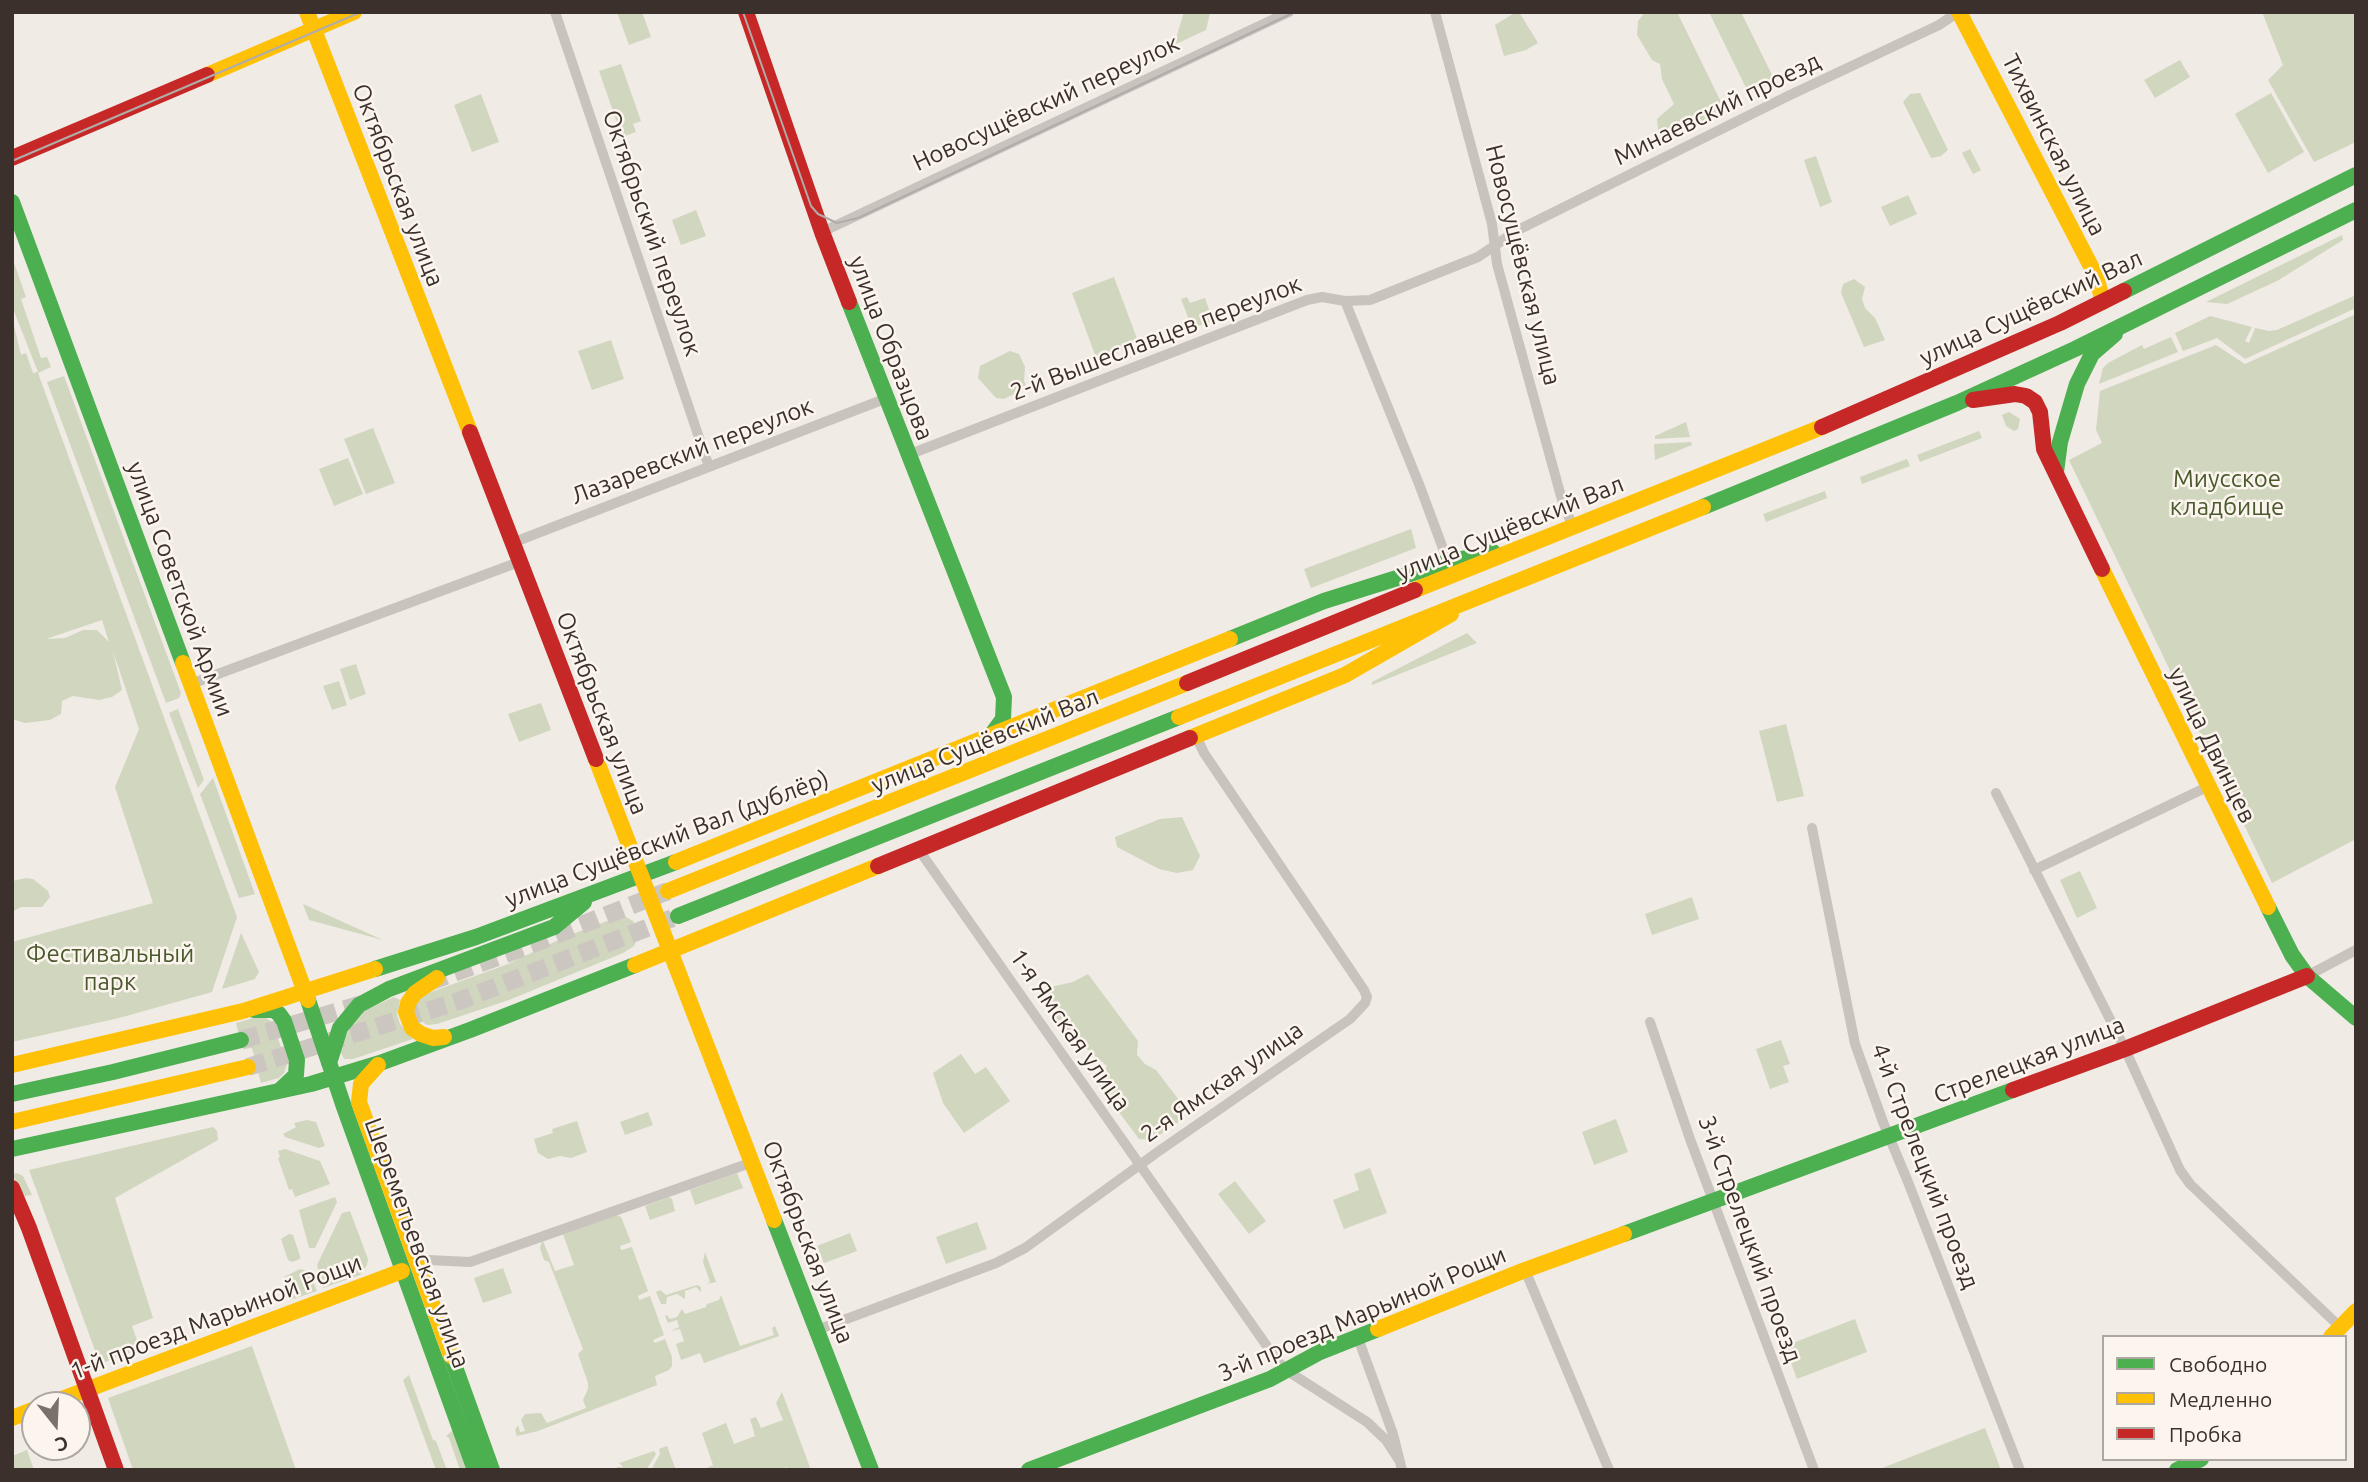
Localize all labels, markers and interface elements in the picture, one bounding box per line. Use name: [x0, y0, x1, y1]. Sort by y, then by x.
street label: Новосущёвский переулок: [908, 29, 1184, 177]
street label: Минаевский проезд: [1609, 47, 1825, 171]
street label: Тихвинская улица: [1996, 49, 2112, 241]
street label: Октябрьская улица: [346, 79, 450, 291]
street label: Октябрьский переулок: [596, 106, 708, 360]
street label: Новосущёвская улица: [1479, 142, 1567, 388]
street label: улица Сущёвский Вал: [1915, 244, 2147, 372]
street label: улица Образцова: [843, 252, 939, 444]
street label: 2-й Вышеславцев переулок: [1007, 269, 1305, 407]
street label: Лазаревский переулок: [567, 392, 817, 510]
street label: улица Советской Армии: [120, 458, 240, 720]
park label: Миусское кладбище: [2170, 465, 2284, 521]
street label: улица Сущёвский Вал: [1392, 469, 1628, 587]
street label: Октябрьская улица: [550, 607, 654, 819]
street label: улица Двинцев: [2162, 662, 2262, 828]
street label: улица Сущёвский Вал: [867, 682, 1103, 800]
street label: улица Сущёвский Вал (дублёр): [501, 764, 833, 914]
park label: Фестивальный парк: [26, 940, 194, 996]
street label: 1-я Ямская улица: [1003, 943, 1137, 1117]
street label: Стрелецкая улица: [1929, 1010, 2129, 1110]
street label: 2-я Ямская улица: [1135, 1015, 1309, 1149]
street label: 4-й Стрелецкий проезд: [1865, 1039, 1985, 1293]
street label: 3-й Стрелецкий проезд: [1692, 1112, 1808, 1366]
street label: Шереметьевская улица: [358, 1114, 476, 1372]
street label: Октябрьская улица: [756, 1136, 860, 1348]
street label: 3-й проезд Марьиной Рощи: [1214, 1240, 1510, 1388]
street label: 1-й проезд Марьиной Рощи: [66, 1248, 366, 1386]
legend: [2102, 1335, 2347, 1461]
text: Свободно: [2169, 1352, 2267, 1376]
text: Медленно: [2169, 1387, 2272, 1411]
north arrow: [21, 1391, 91, 1461]
text: Пробка: [2169, 1422, 2242, 1446]
text: С: [53, 1432, 71, 1456]

